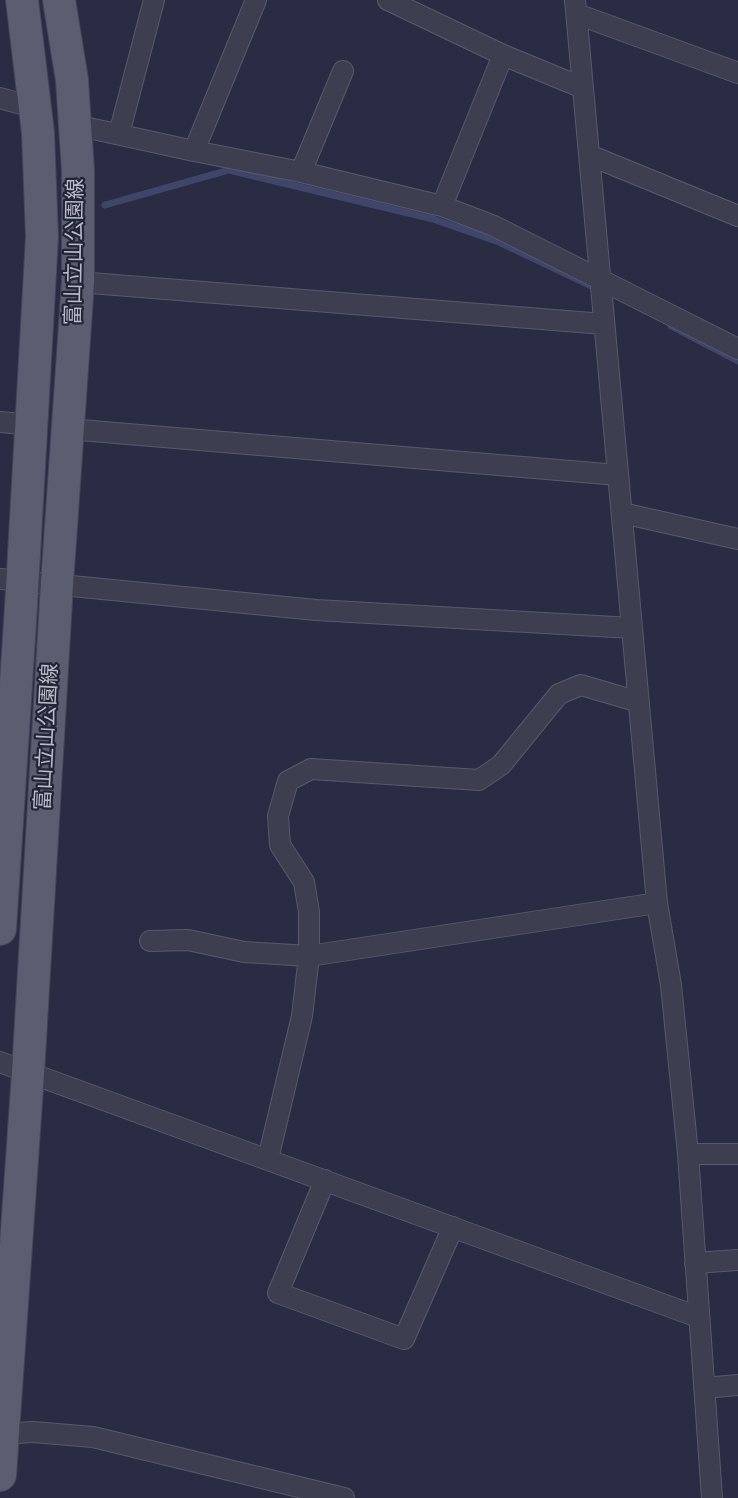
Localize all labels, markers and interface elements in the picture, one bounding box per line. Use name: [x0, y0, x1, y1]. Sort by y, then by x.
street label: 富山立山公園線: [62, 178, 90, 326]
street label: 富山立山公園線: [32, 663, 64, 811]

